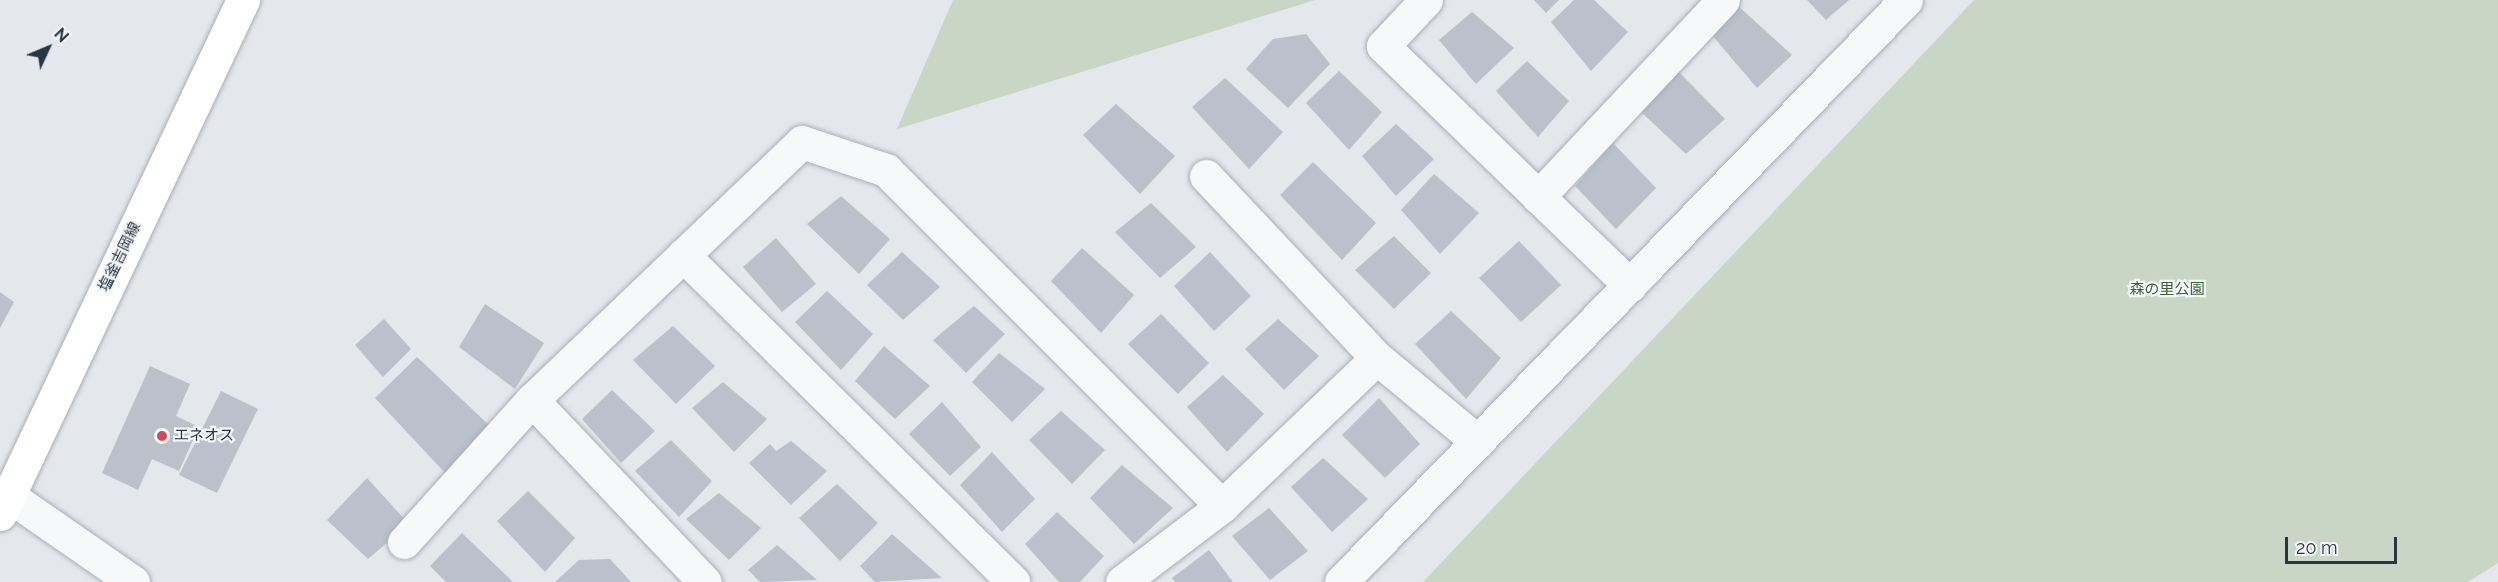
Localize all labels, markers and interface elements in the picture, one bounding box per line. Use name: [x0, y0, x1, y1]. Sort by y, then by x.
north arrow: [18, 18, 78, 78]
text: N: [50, 24, 72, 46]
street label: 塩釜吉岡線: [95, 219, 145, 295]
park label: 森の里公園: [2130, 281, 2204, 299]
place label: エネオス: [174, 427, 234, 445]
marker: エネオス: [155, 429, 169, 443]
scale bar: [2288, 525, 2400, 563]
text: 20 m: [2296, 537, 2338, 558]

